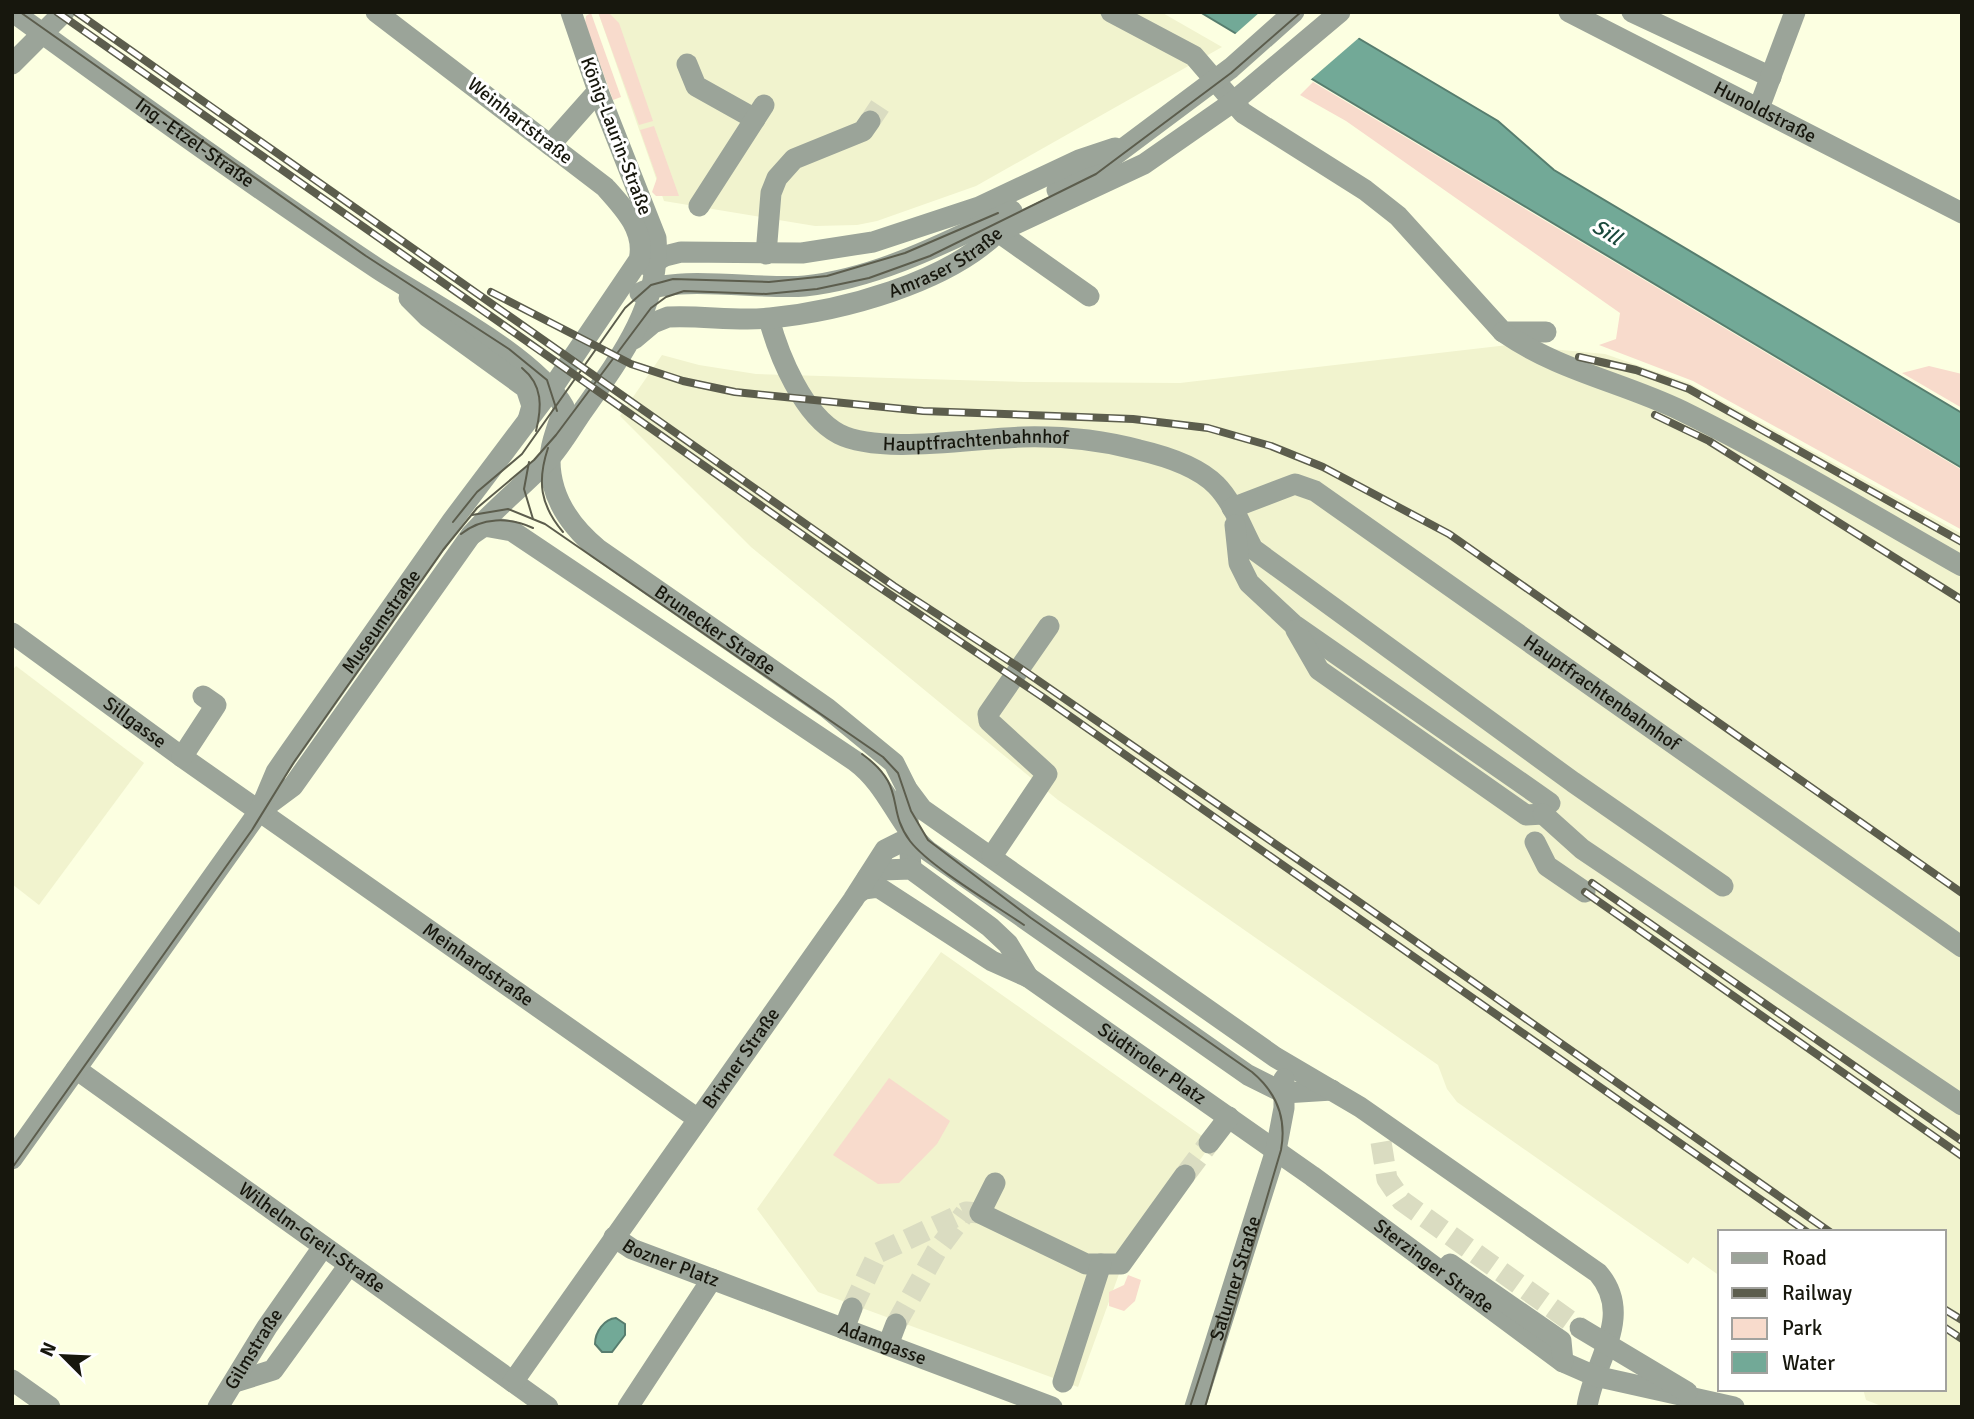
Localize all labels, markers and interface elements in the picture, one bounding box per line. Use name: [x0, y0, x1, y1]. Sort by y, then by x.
street label: König-Laurin-Straße: [575, 54, 657, 218]
street label: Weinhartstraße: [462, 72, 578, 170]
street label: Hunoldstraße: [1710, 76, 1820, 148]
street label: Ing.-Etzel-Straße: [131, 93, 259, 193]
water label: Sill: [1588, 213, 1628, 252]
street label: Amraser Straße: [885, 222, 1008, 304]
street label: Hauptfrachtenbahnhof: [882, 425, 1071, 456]
street label: Museumstraße: [336, 565, 426, 678]
street label: Brunecker Straße: [650, 580, 780, 681]
street label: Hauptfrachtenbahnhof: [1519, 630, 1686, 757]
street label: Sillgasse: [98, 692, 171, 754]
street label: Meinhardstraße: [418, 917, 538, 1012]
street label: Brixner Straße: [697, 1003, 785, 1114]
street label: Südtiroler Platz: [1093, 1018, 1211, 1110]
street label: Wilhelm-Greil-Straße: [234, 1177, 390, 1299]
street label: Salurner Straße: [1205, 1213, 1266, 1343]
street label: Sterzinger Straße: [1369, 1214, 1499, 1319]
legend: [1718, 1230, 1946, 1391]
street label: Bozner Platz: [617, 1234, 723, 1293]
text: Road: [1782, 1245, 1827, 1271]
text: Railway: [1782, 1280, 1852, 1306]
street label: Gilmstraße: [220, 1304, 288, 1394]
text: Park: [1782, 1315, 1823, 1341]
street label: Adamgasse: [835, 1316, 930, 1371]
north arrow: [28, 1321, 98, 1391]
text: N: [35, 1339, 62, 1360]
text: Water: [1782, 1350, 1835, 1376]

